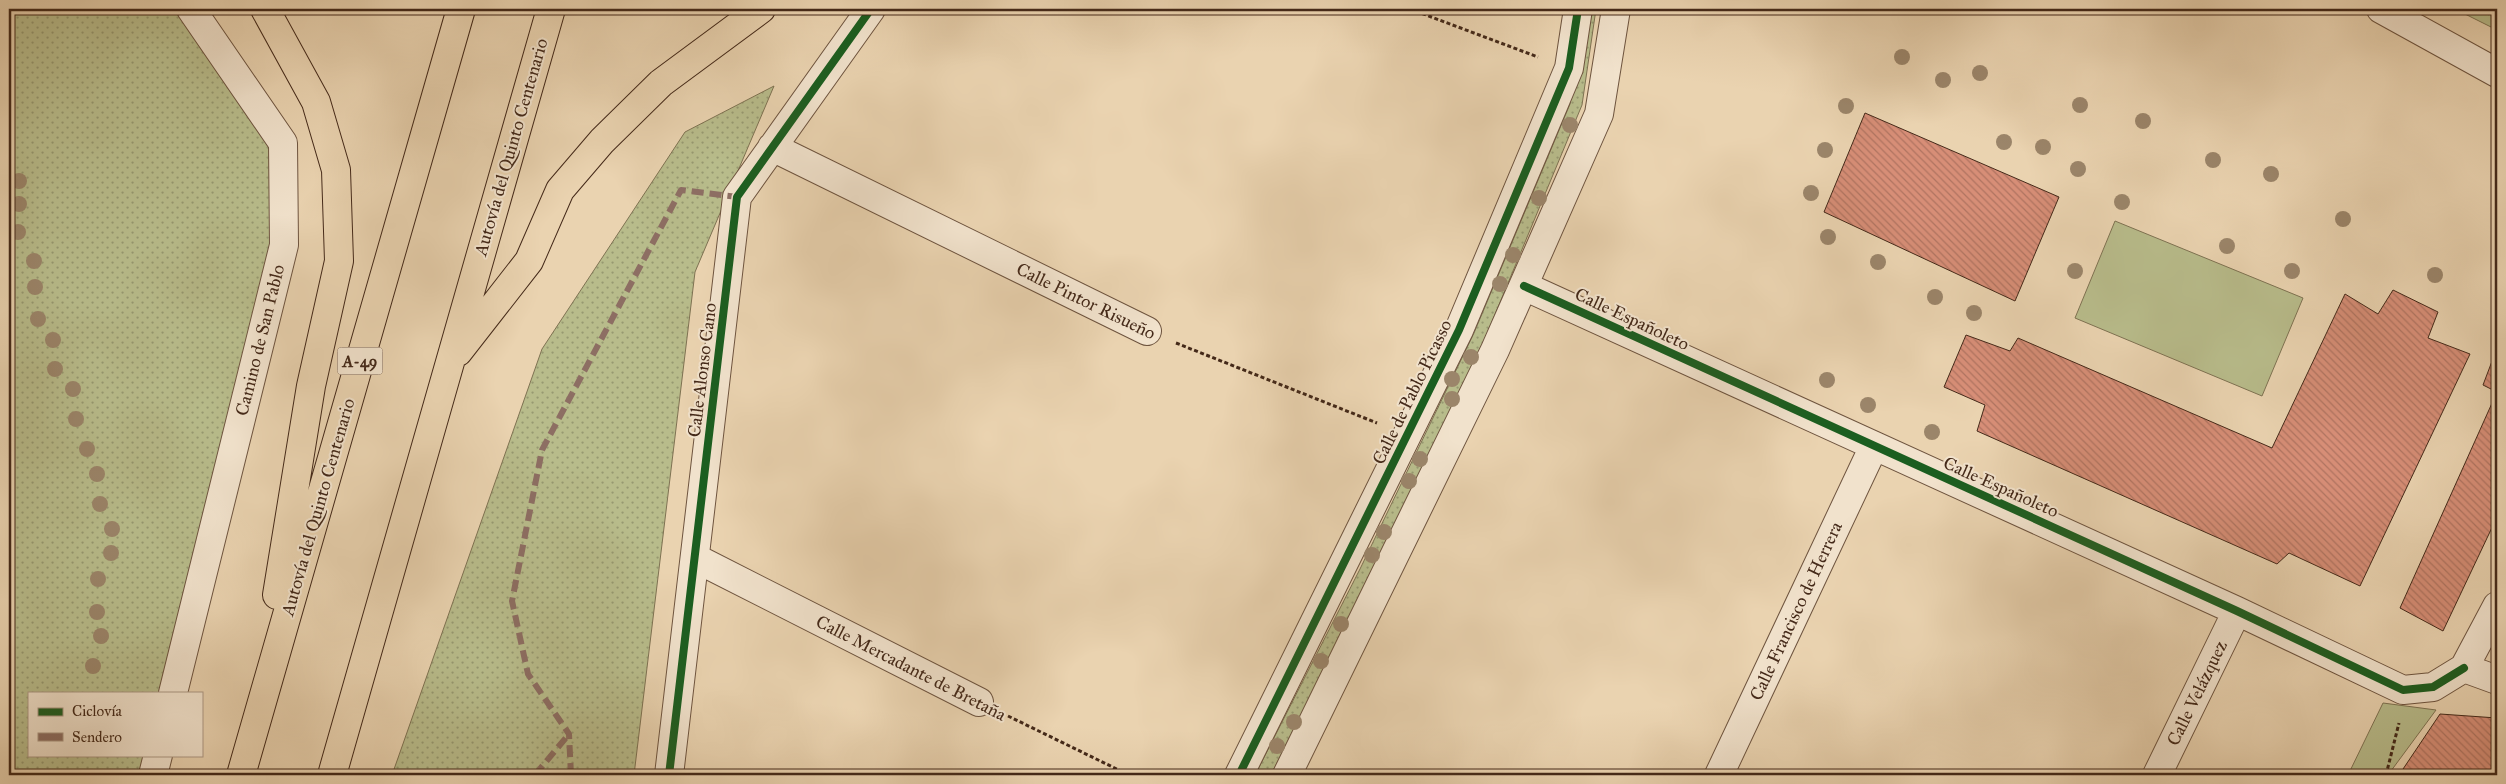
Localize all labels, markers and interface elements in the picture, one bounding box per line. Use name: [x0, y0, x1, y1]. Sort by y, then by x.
street label: Autovía del Quinto Centenario: [469, 36, 553, 259]
street label: Calle Pintor Risueño: [1013, 258, 1159, 344]
street label: Camino de San Pablo: [231, 262, 289, 418]
street label: Calle Españoleto: [1571, 283, 1693, 355]
street label: Calle Alonso Cano: [683, 302, 721, 438]
street label: Calle de Pablo Picasso: [1367, 316, 1457, 468]
road number: A-49: [338, 348, 382, 374]
street label: Autovía del Quinto Centenario: [276, 396, 360, 619]
street label: Calle Españoleto: [1940, 452, 2062, 522]
street label: Calle Francisco de Herrera: [1745, 518, 1847, 704]
street label: Calle Mercadante de Bretaña: [812, 610, 1010, 726]
street label: Calle Velázquez: [2162, 637, 2233, 750]
legend: [28, 692, 202, 756]
text: Ciclovía: [72, 702, 123, 720]
text: Sendero: [72, 728, 122, 746]

